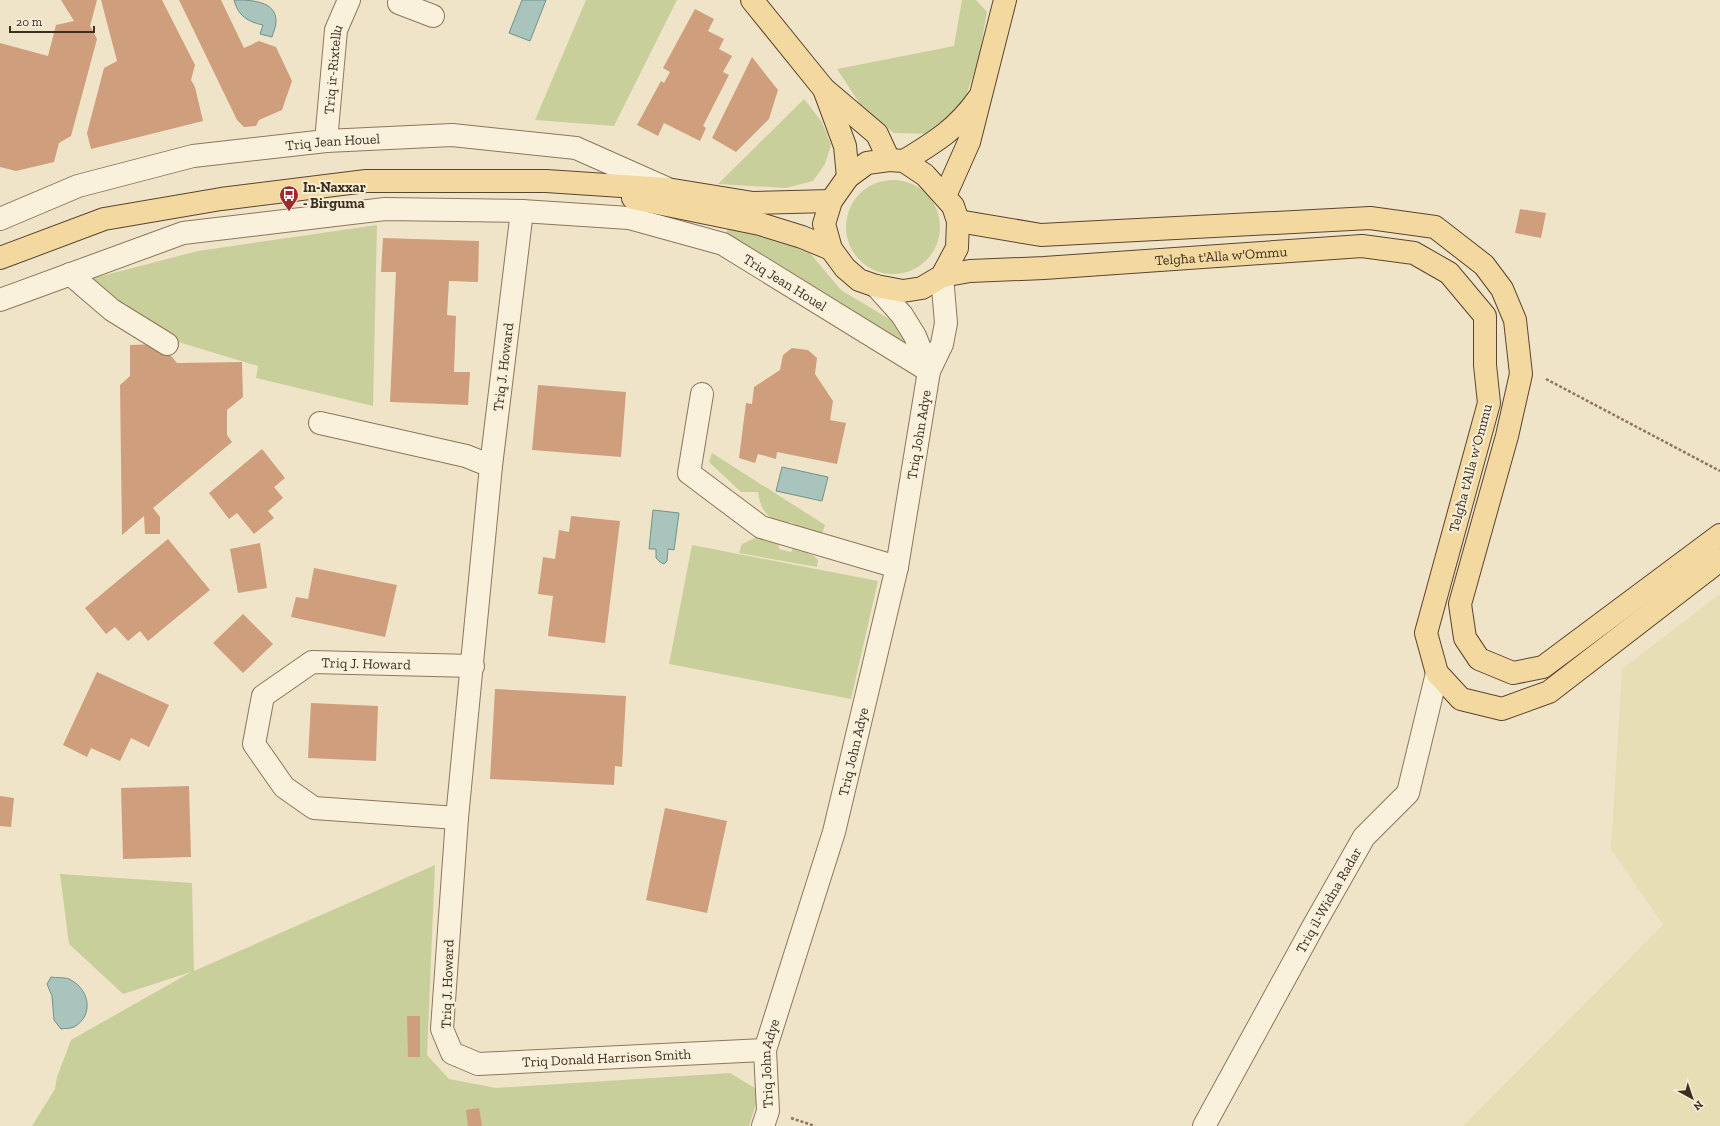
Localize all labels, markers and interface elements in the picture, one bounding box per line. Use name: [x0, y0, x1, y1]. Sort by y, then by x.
scale bar: [10, 8, 94, 34]
text: 20 m: [16, 15, 43, 29]
street label: Triq ir-Rixtellu: [320, 22, 347, 115]
street label: Triq Jean Houel: [284, 130, 381, 155]
place label: In-Naxxar - Birguma: [303, 179, 366, 212]
bus stop icon: In-Naxxar - Birguma: [278, 184, 300, 212]
street label: Telgħa t'Alla w'Ommu: [1154, 243, 1288, 269]
street label: Triq Jean Houel: [740, 251, 830, 315]
street label: Triq J. Howard: [490, 321, 517, 412]
street label: Triq John Adye: [903, 388, 935, 481]
street label: Telgħa t'Alla w'Ommu: [1445, 402, 1496, 534]
street label: Triq J. Howard: [321, 654, 411, 673]
street label: Triq John Adye: [835, 705, 872, 798]
street label: Triq il-Widna Radar: [1292, 844, 1365, 956]
street label: Triq J. Howard: [437, 939, 458, 1029]
street label: Triq John Adye: [757, 1016, 783, 1109]
street label: Triq Donald Harrison Smith: [522, 1046, 692, 1071]
north arrow: [1672, 1078, 1712, 1118]
text: N: [1690, 1098, 1705, 1113]

